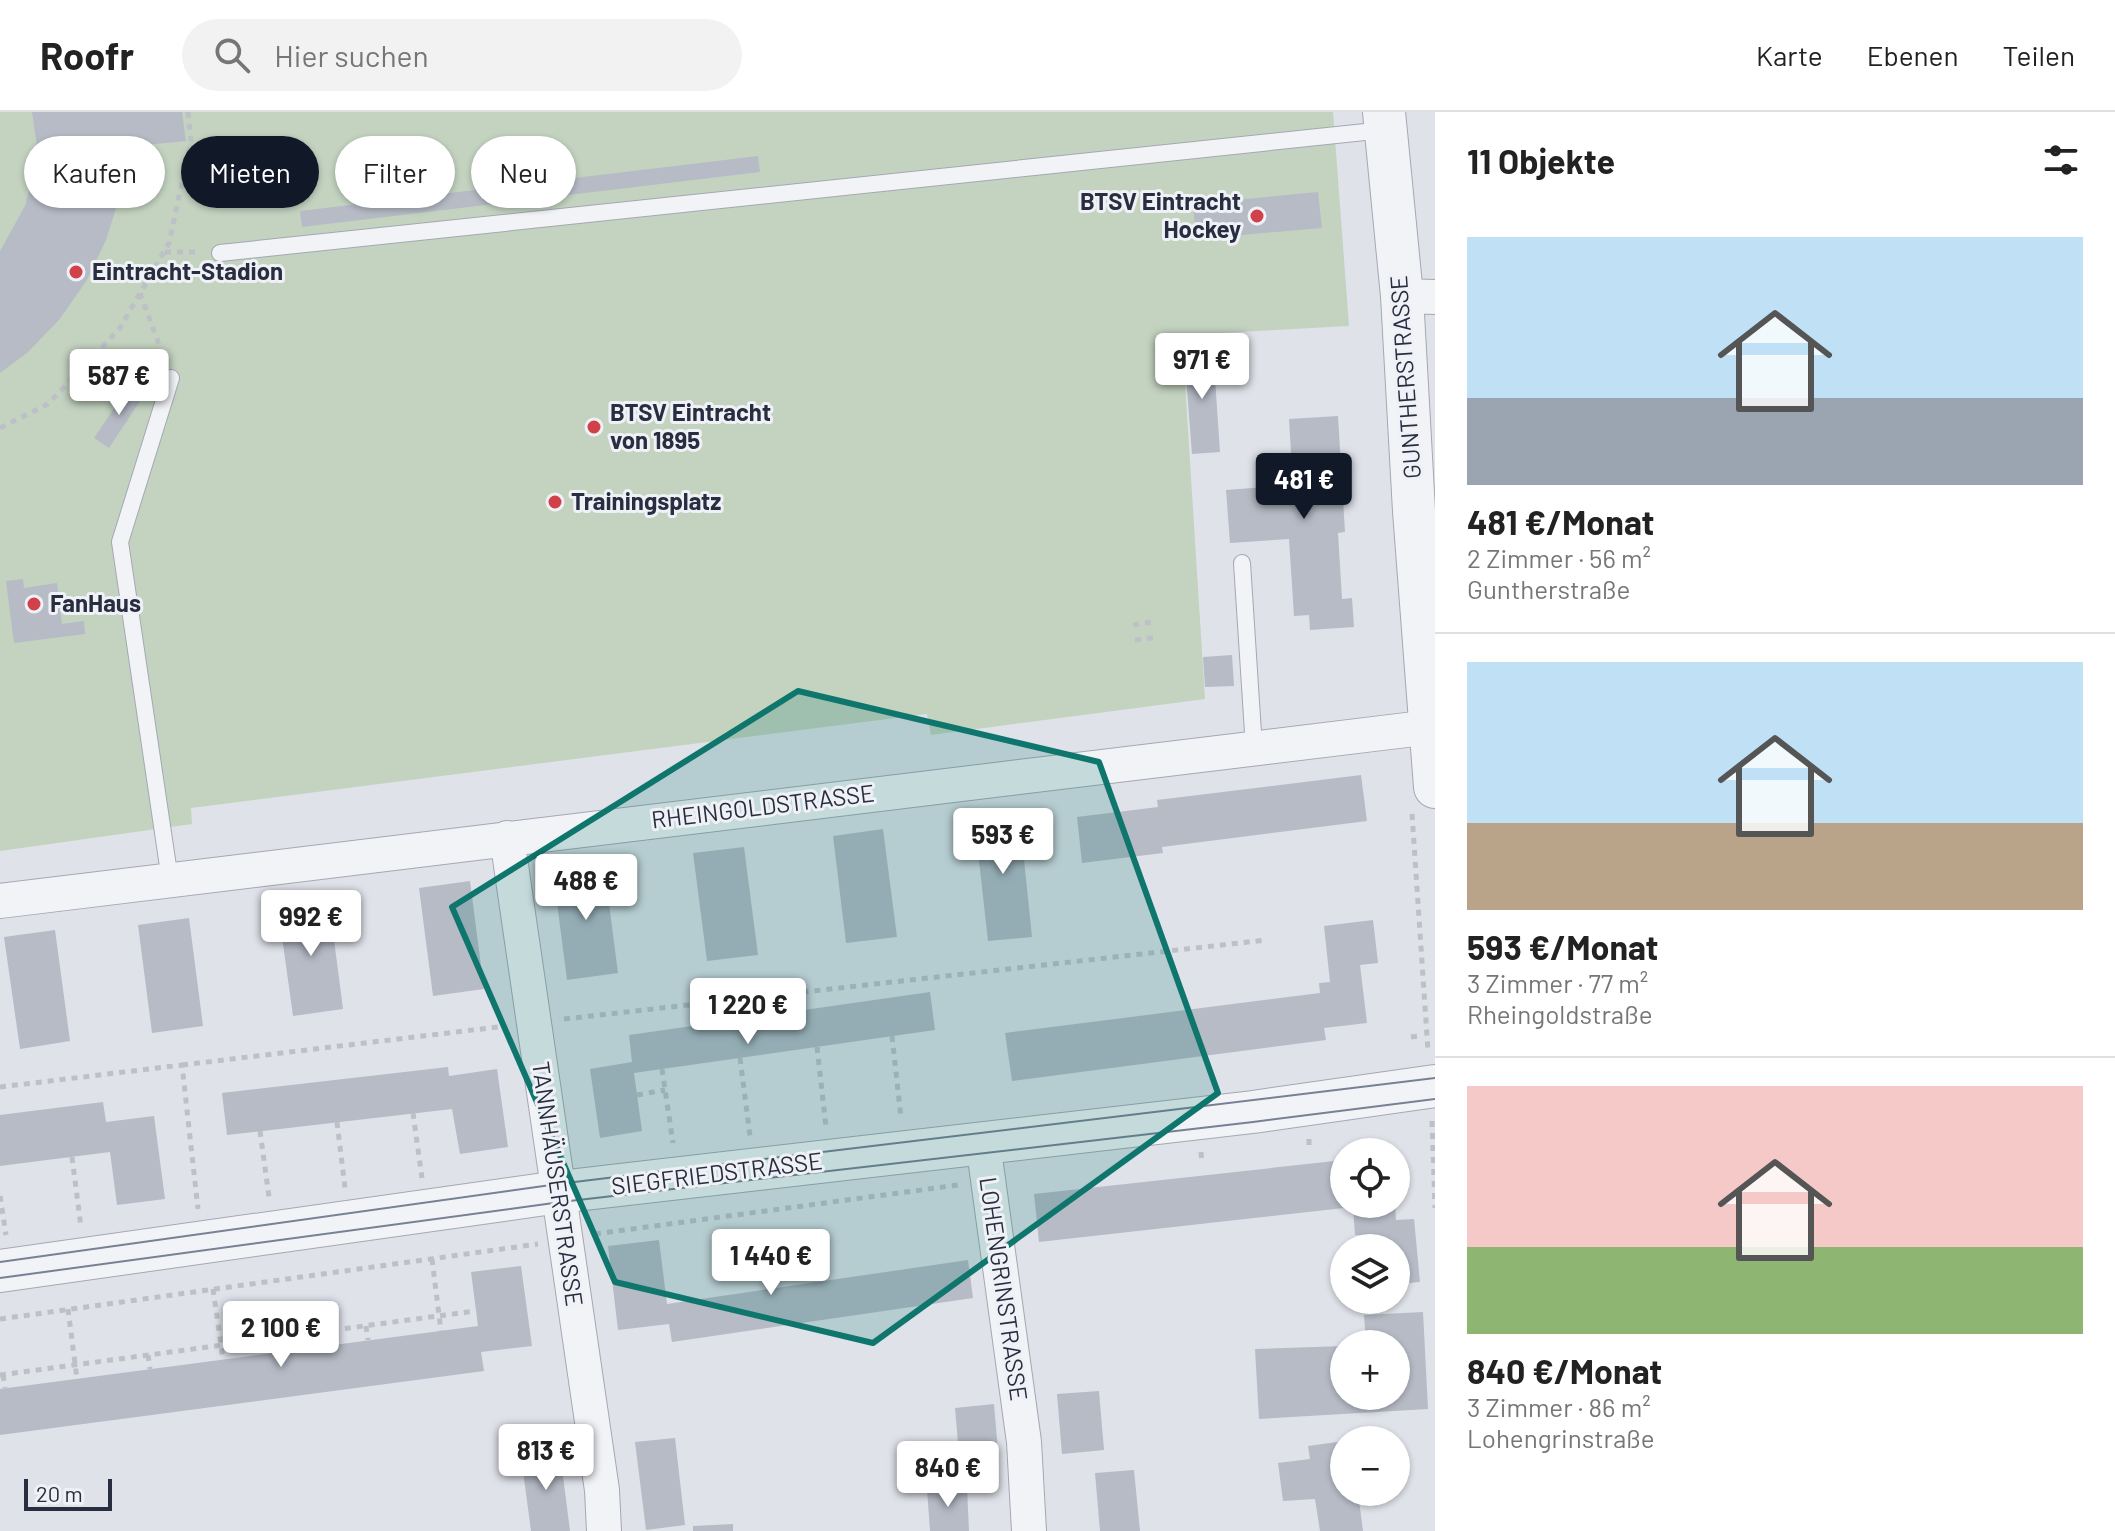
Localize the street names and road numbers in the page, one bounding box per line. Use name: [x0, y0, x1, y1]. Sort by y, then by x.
street label: GUNTHERSTRASSE: [1383, 274, 1426, 480]
street label: RHEINGOLDSTRASSE: [650, 777, 876, 834]
street label: TANNHÄUSERSTRASSE: [527, 1059, 590, 1308]
street label: SIEGFRIEDSTRASSE: [610, 1145, 824, 1200]
street label: LOHENGRINSTRASSE: [974, 1175, 1035, 1403]

